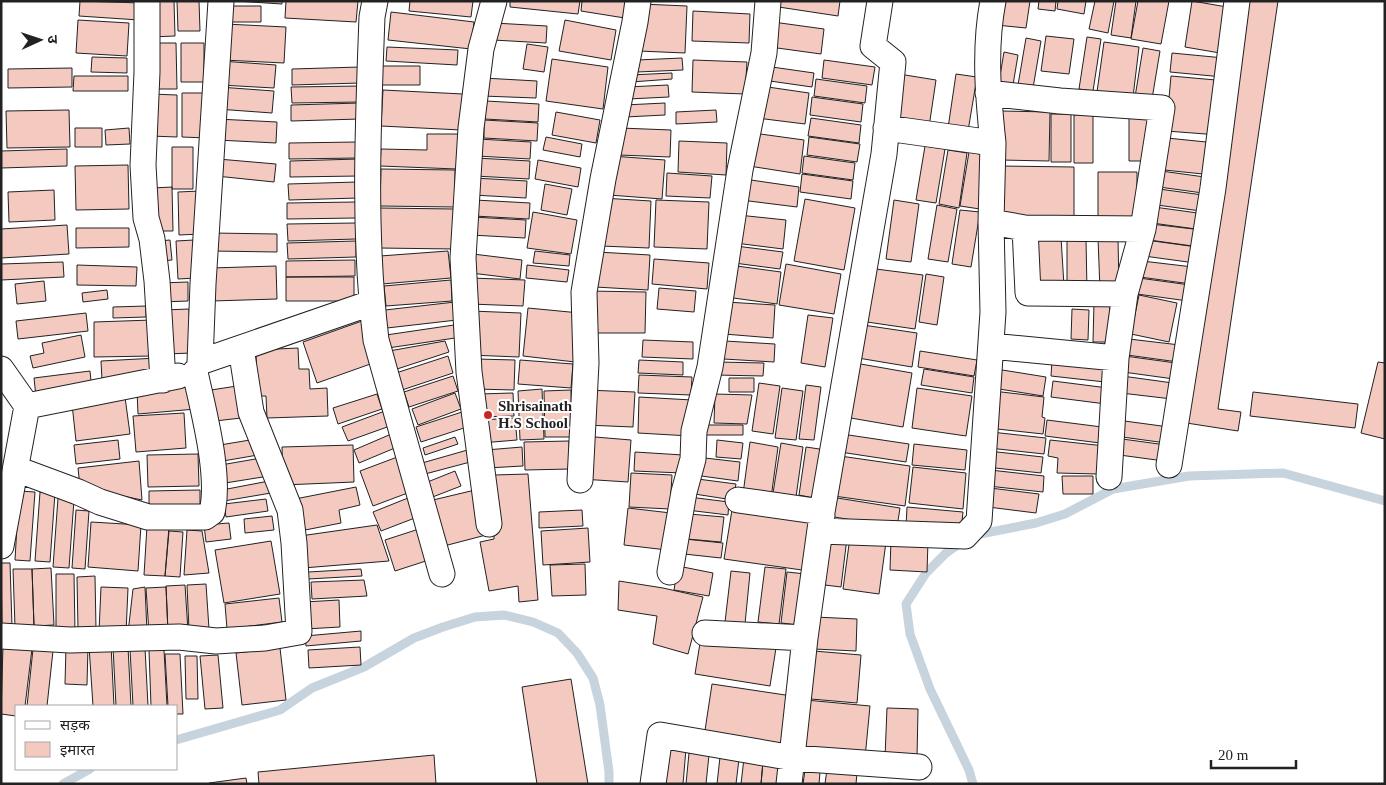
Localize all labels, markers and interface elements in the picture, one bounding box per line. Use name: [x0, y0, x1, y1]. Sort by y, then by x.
north arrow: [15, 15, 65, 65]
text: उ: [45, 35, 60, 45]
place label: Shrisainath H.S School: [498, 398, 573, 431]
marker: Shrisainath H.S School: [482, 409, 494, 421]
legend: [15, 705, 178, 770]
text: सड़क: [60, 717, 90, 733]
scale bar: [1211, 738, 1296, 770]
text: इमारत: [60, 742, 95, 758]
text: 20 m: [1218, 747, 1249, 763]

